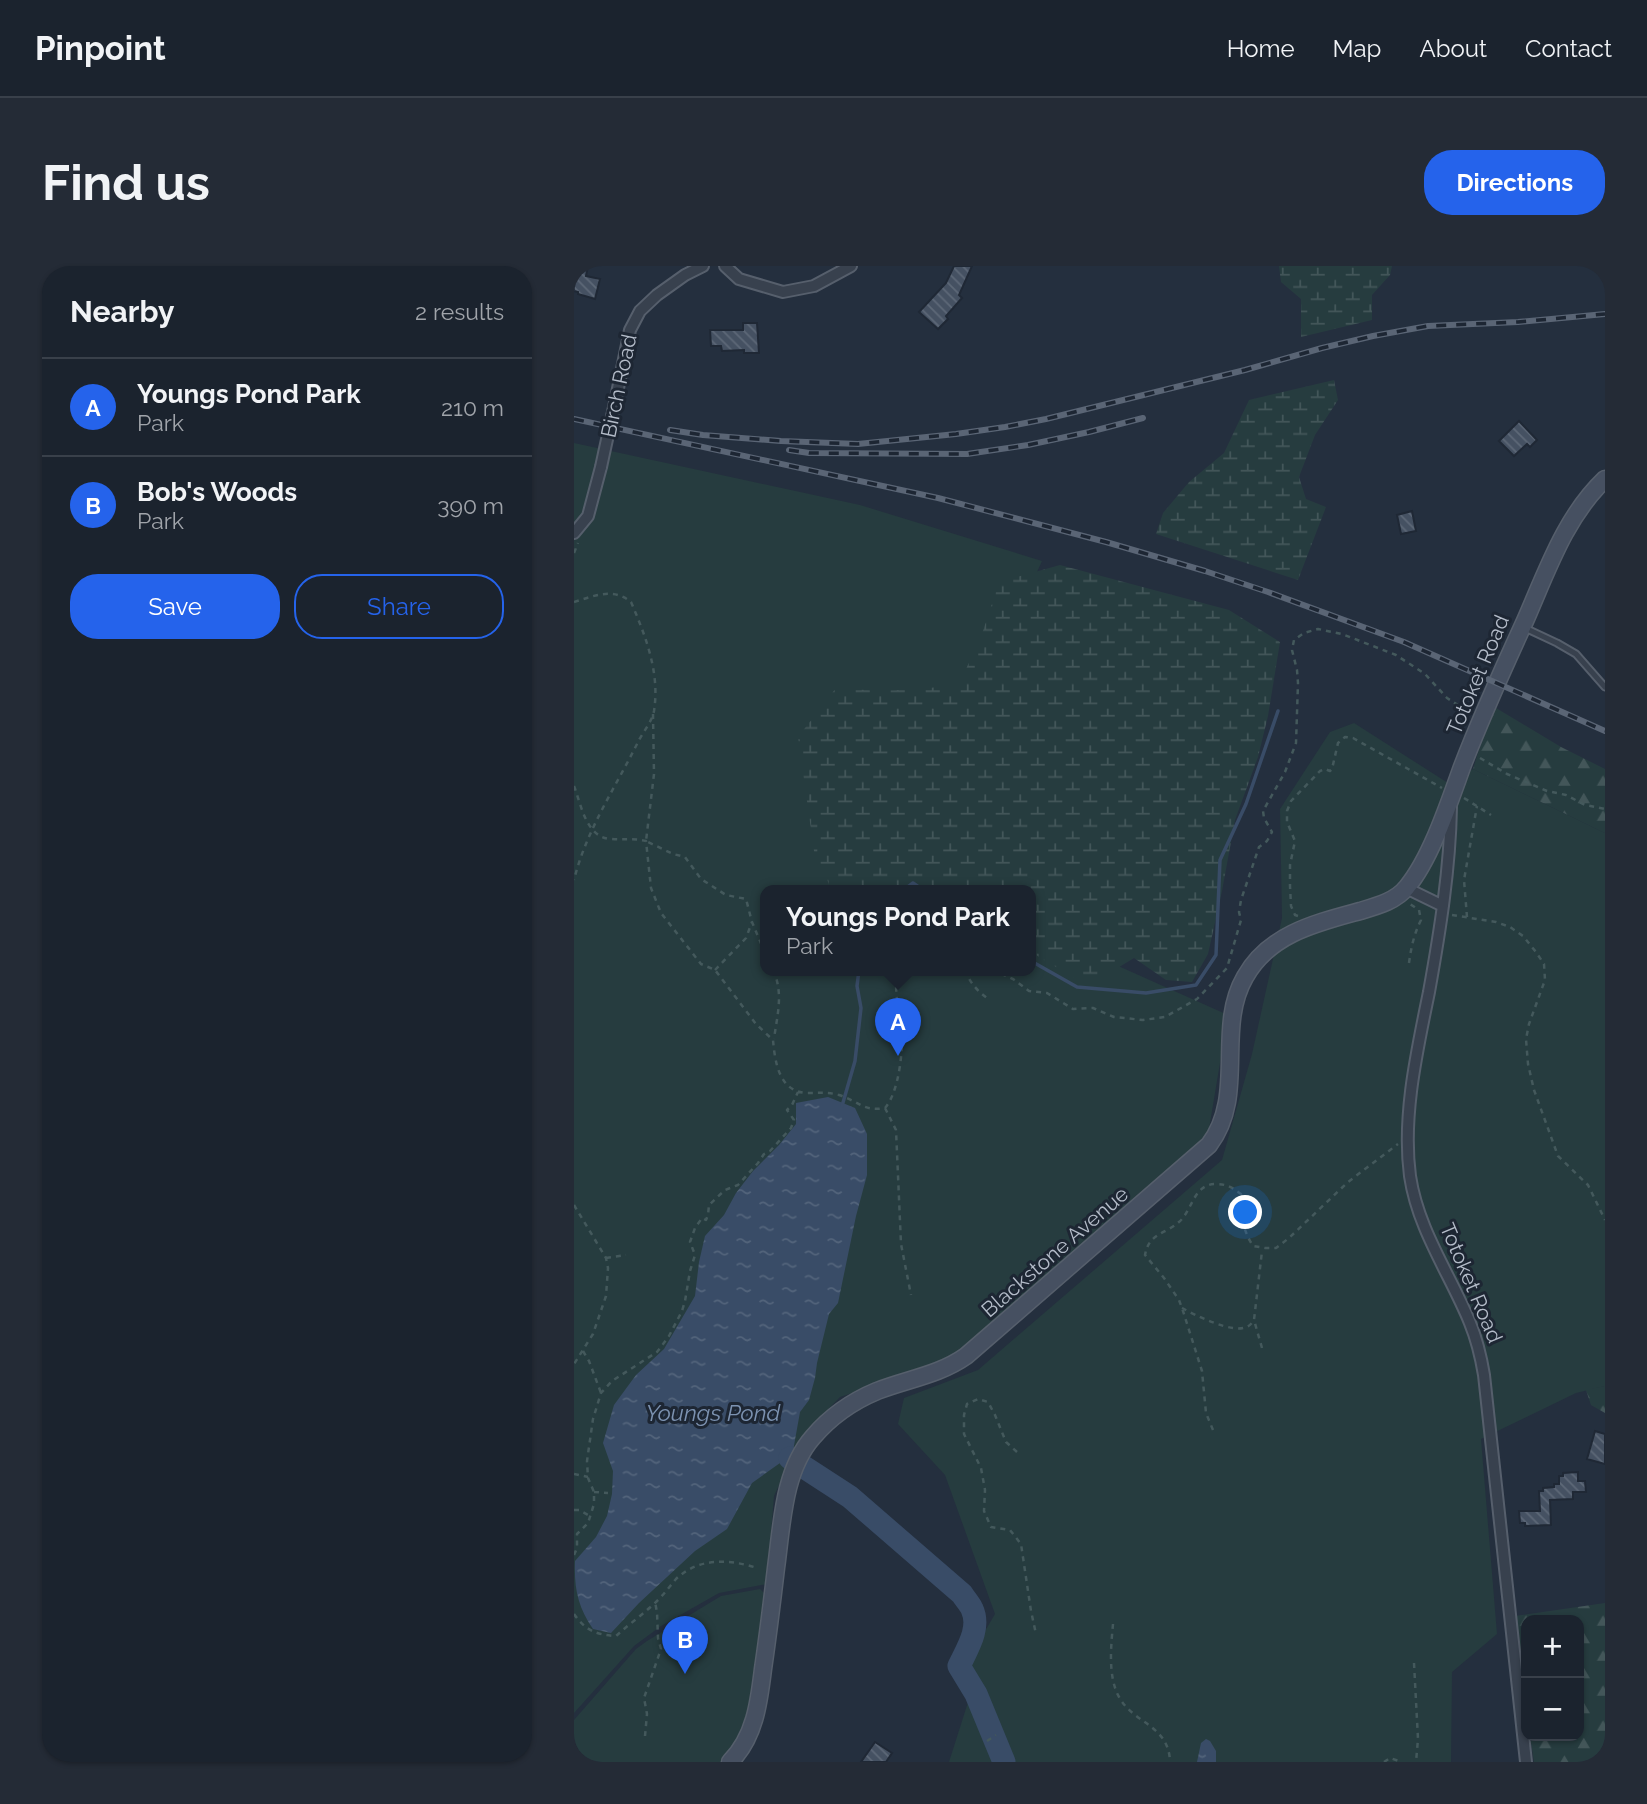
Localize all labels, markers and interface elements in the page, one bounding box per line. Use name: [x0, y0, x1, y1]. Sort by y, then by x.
text: Pinpoint: [35, 29, 166, 68]
text: Home: [1227, 34, 1295, 63]
text: Map: [1333, 34, 1381, 63]
text: About: [1419, 34, 1487, 63]
text: Contact: [1525, 34, 1612, 63]
button: Directions: [1424, 150, 1605, 215]
text: Find us: [42, 154, 210, 211]
text: Nearby: [70, 294, 174, 329]
text: 2 results: [415, 298, 504, 325]
street label: Birch Road: [595, 332, 642, 440]
text: Youngs Pond Park: [137, 379, 361, 409]
text: A: [85, 394, 101, 421]
text: 210 m: [441, 394, 504, 421]
text: Park: [137, 409, 184, 436]
text: Bob's Woods: [137, 477, 297, 507]
text: B: [85, 492, 101, 519]
text: 390 m: [437, 492, 504, 519]
text: Park: [137, 507, 184, 534]
button: Save: [70, 574, 280, 639]
button: Share: [294, 574, 504, 639]
street label: Totoket Road: [1441, 611, 1514, 738]
popup: [760, 885, 1036, 976]
text: Youngs Pond Park: [786, 902, 1010, 932]
text: Park: [786, 932, 833, 959]
pin: A: [875, 998, 921, 1056]
street label: Blackstone Avenue: [976, 1181, 1133, 1322]
your location: [1228, 1195, 1262, 1229]
street label: Totoket Road: [1435, 1219, 1508, 1346]
water label: Youngs Pond: [646, 1399, 782, 1426]
map controls: [1521, 1615, 1584, 1741]
button: +: [1521, 1615, 1584, 1678]
pin: B: [662, 1616, 708, 1674]
button: −: [1521, 1678, 1584, 1741]

